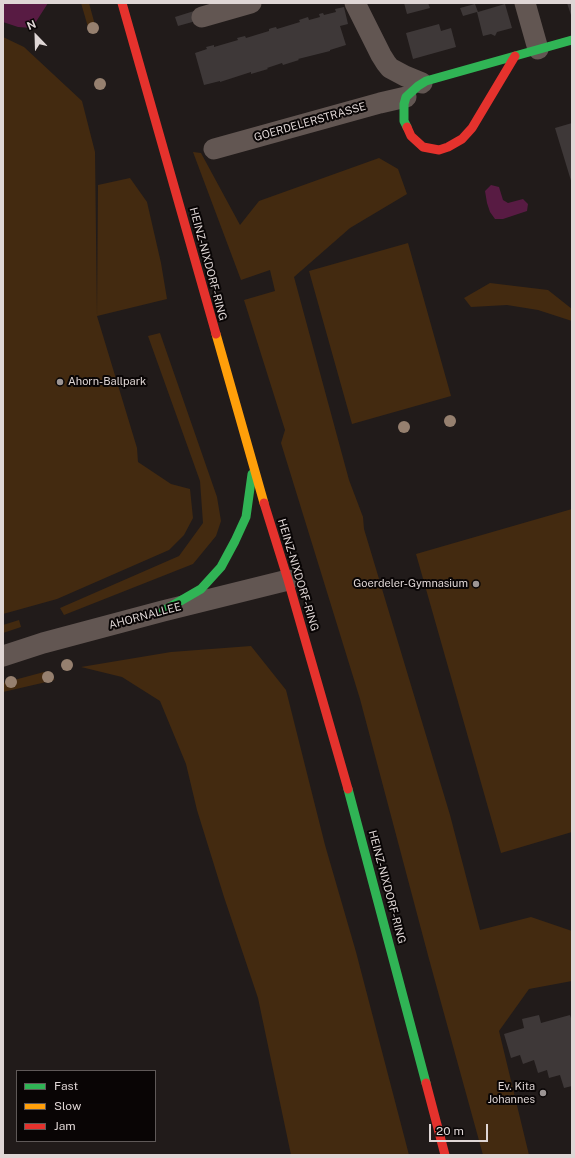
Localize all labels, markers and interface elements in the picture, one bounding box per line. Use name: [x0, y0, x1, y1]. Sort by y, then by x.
north arrow: [16, 16, 56, 56]
text: N: [25, 18, 38, 32]
street label: GOERDELERSTRASSE: [252, 100, 368, 144]
street label: HEINZ-NIXDORF-RING: [186, 206, 230, 322]
place label: Ahorn-Ballpark: [68, 375, 146, 389]
marker: Ahorn-Ballpark: [55, 377, 65, 387]
street label: HEINZ-NIXDORF-RING: [275, 517, 321, 633]
place label: Goerdeler-Gymnasium: [353, 577, 468, 591]
marker: Goerdeler-Gymnasium: [471, 579, 481, 589]
street label: AHORNALLEE: [107, 600, 183, 632]
street label: HEINZ-NIXDORF-RING: [365, 829, 409, 945]
legend: [16, 1070, 156, 1142]
text: Fast: [54, 1079, 78, 1093]
place label: Ev. Kita Johannes: [488, 1080, 535, 1106]
marker: Ev. Kita Johannes: [538, 1088, 548, 1098]
text: Slow: [54, 1099, 81, 1113]
scale bar: [431, 1116, 490, 1142]
text: Jam: [54, 1119, 76, 1133]
text: 20 m: [436, 1124, 464, 1138]

